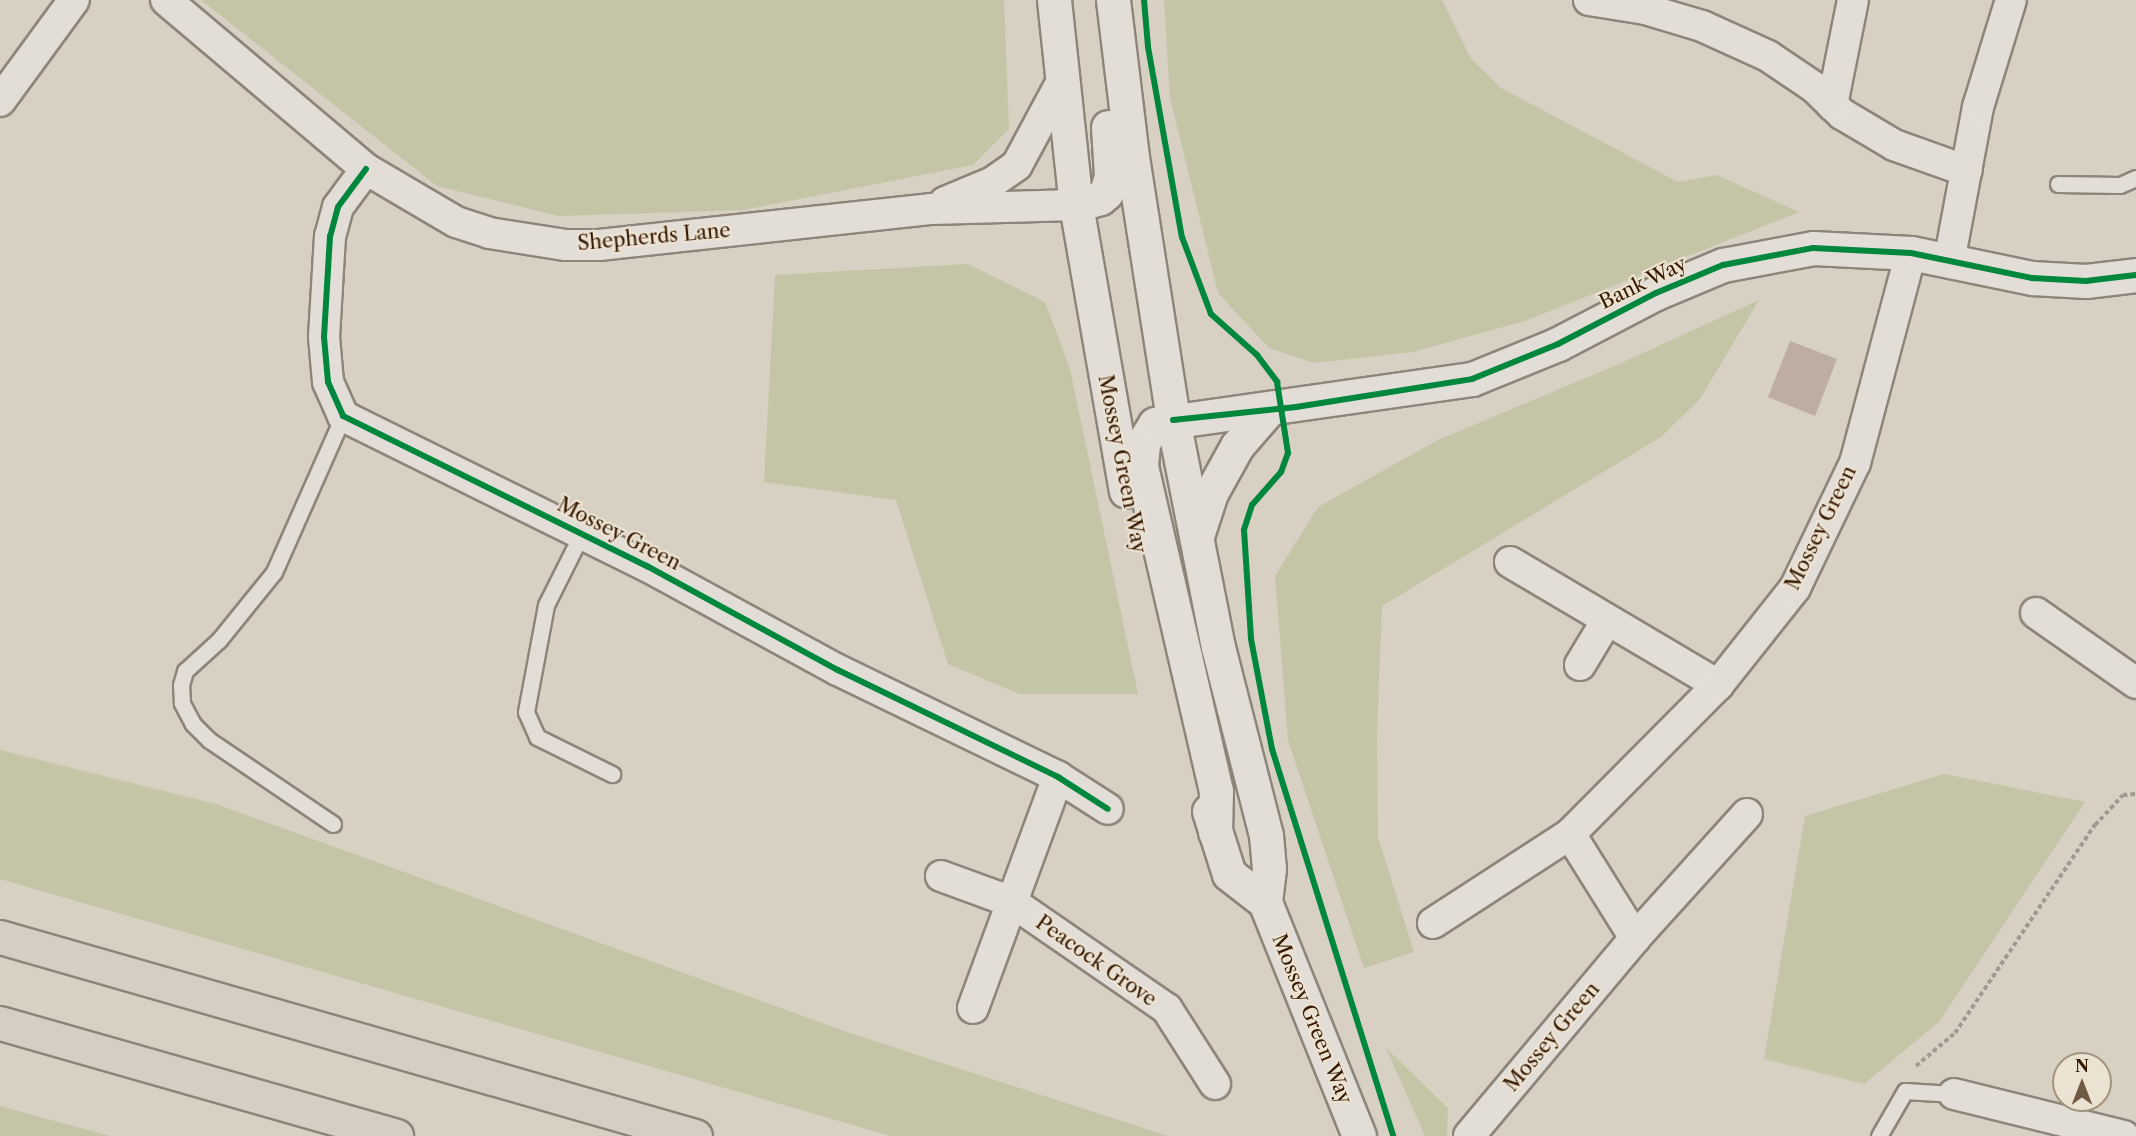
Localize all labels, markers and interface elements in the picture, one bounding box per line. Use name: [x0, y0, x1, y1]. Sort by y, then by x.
street label: Shepherds Lane: [576, 218, 732, 256]
street label: Bank Way: [1595, 251, 1691, 315]
street label: Mossey Green Way: [1093, 372, 1151, 556]
street label: Mossey Green: [1780, 462, 1862, 594]
street label: Mossey Green: [553, 492, 685, 576]
street label: Peacock Grove: [1031, 910, 1161, 1012]
street label: Mossey Green Way: [1267, 930, 1357, 1108]
street label: Mossey Green: [1499, 977, 1605, 1097]
north arrow: [2052, 1052, 2112, 1112]
text: N: [2075, 1056, 2089, 1076]

